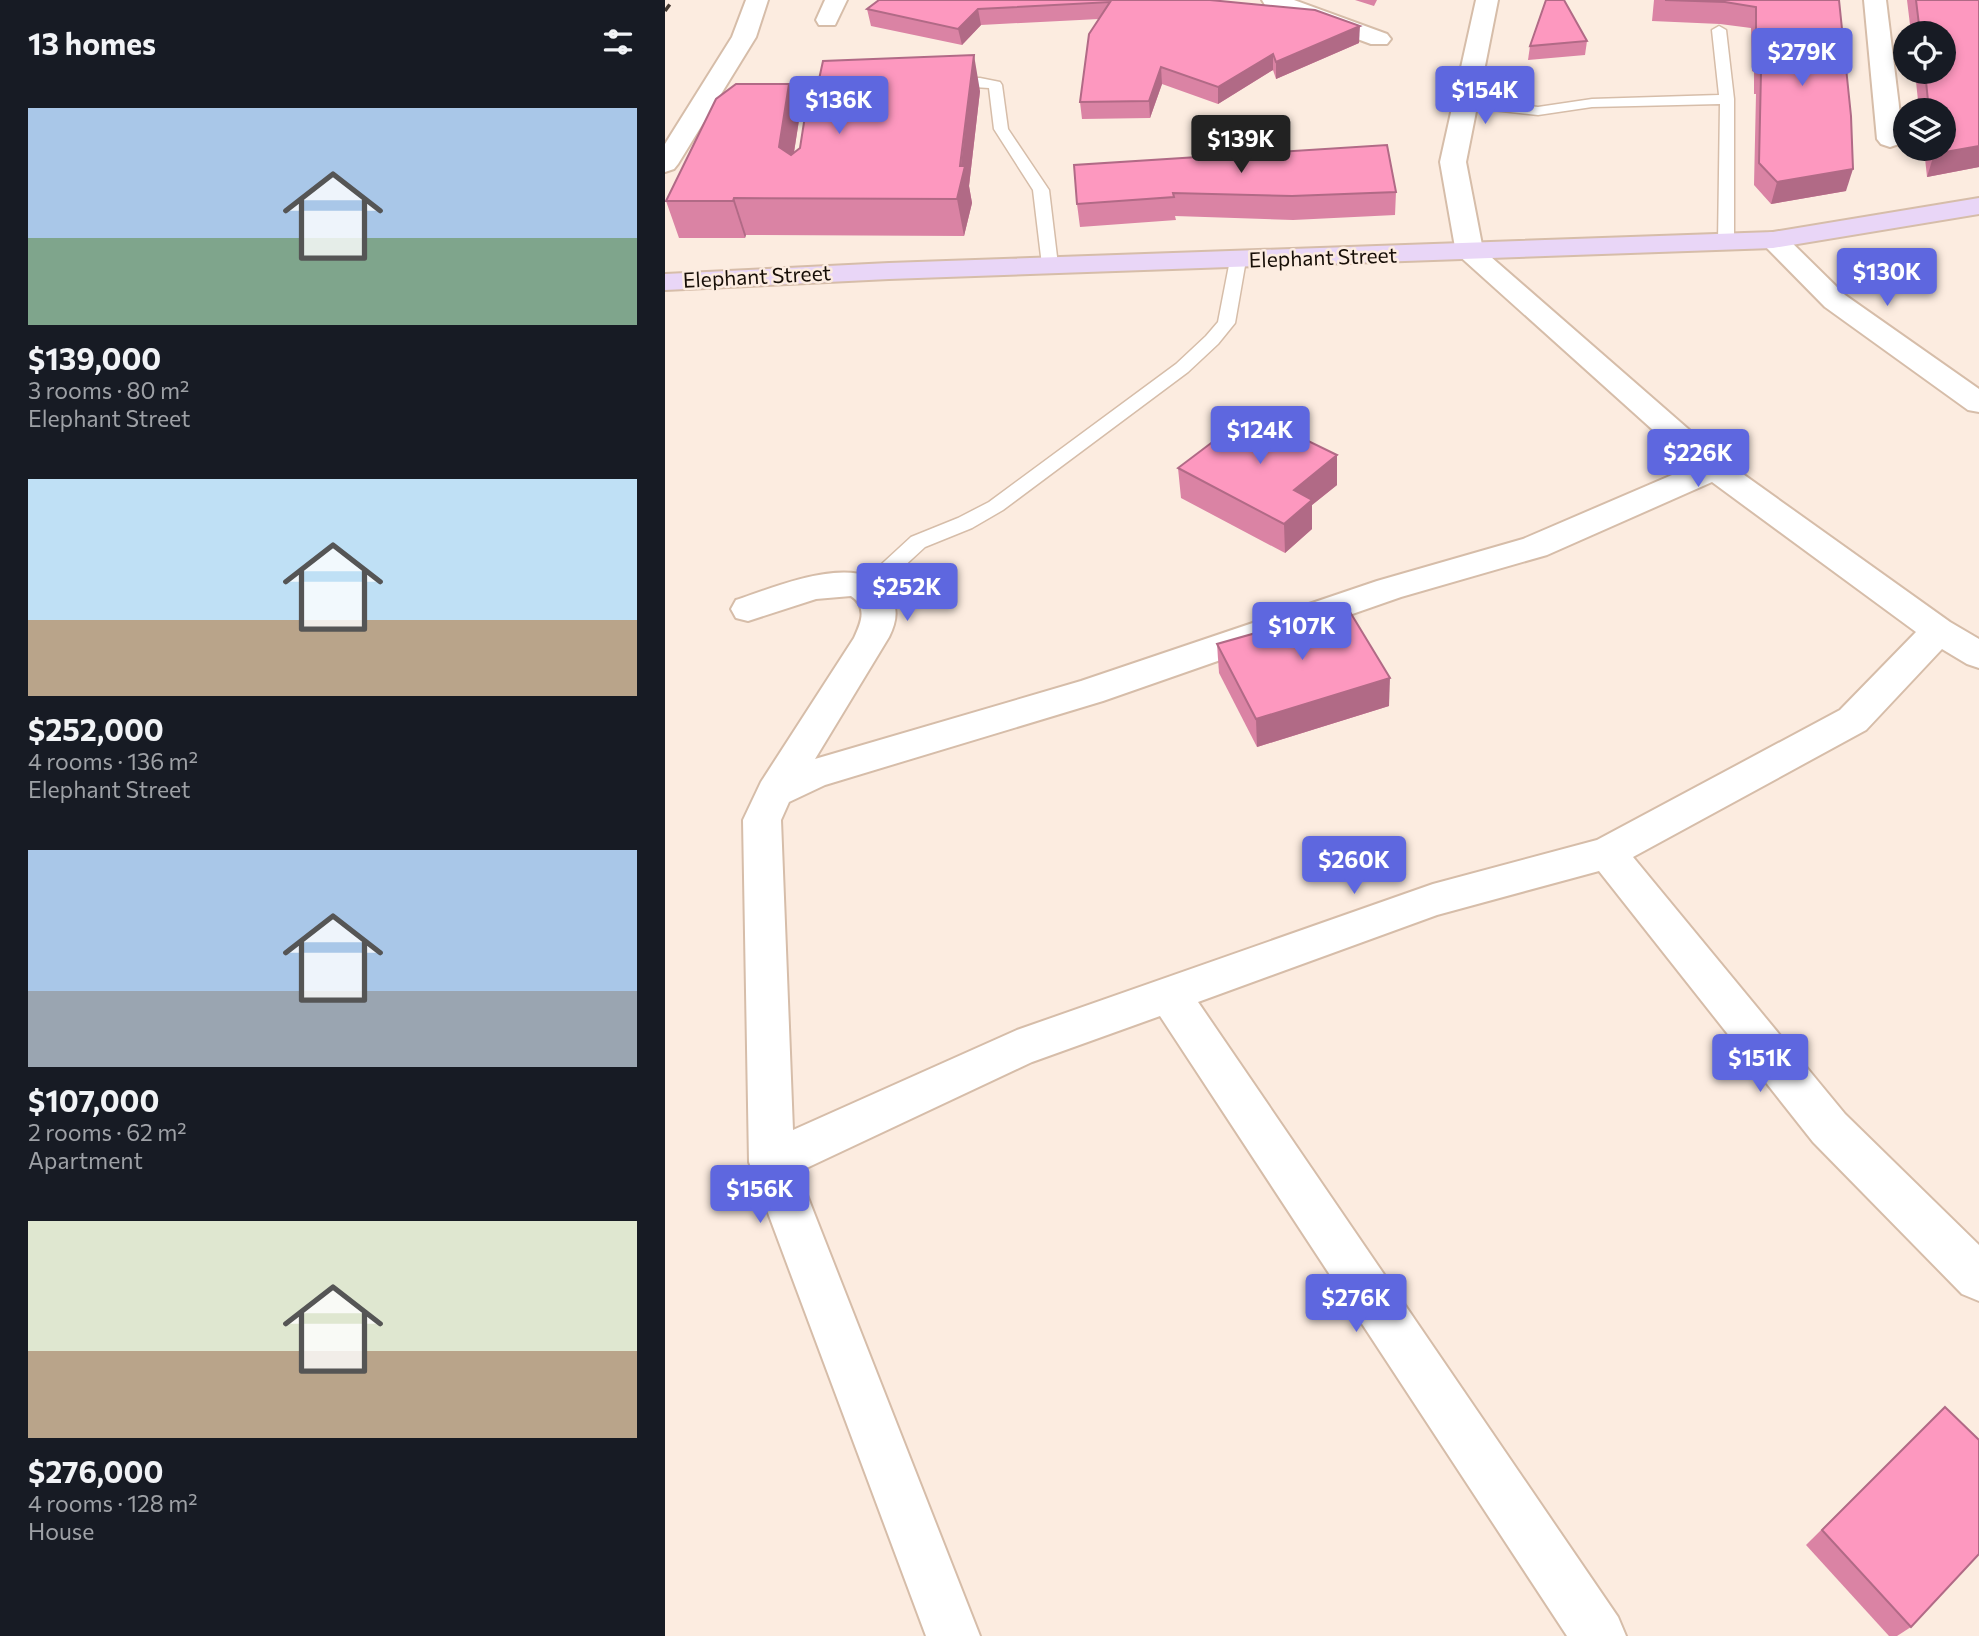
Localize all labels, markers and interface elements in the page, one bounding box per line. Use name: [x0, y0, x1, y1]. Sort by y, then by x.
map controls: [1893, 21, 1956, 161]
button: locate: [1893, 21, 1956, 84]
icon: filters: [599, 23, 637, 61]
text: 13 homes: [28, 24, 156, 61]
pin: $279K: [1753, 28, 1851, 88]
text: $279K: [1768, 37, 1836, 65]
pin: $154K: [1436, 66, 1534, 126]
text: $154K: [1451, 75, 1519, 103]
pin: $136K: [790, 76, 888, 136]
text: $136K: [805, 85, 873, 113]
button: layers: [1893, 98, 1956, 161]
pin: $139K: [1192, 116, 1290, 175]
text: $139K: [1207, 124, 1275, 152]
icon: home: [270, 153, 396, 279]
street label: Elephant Street: [1248, 241, 1398, 272]
pin: $130K: [1838, 248, 1936, 308]
text: $130K: [1853, 257, 1921, 285]
street label: Elephant Street: [682, 259, 832, 292]
text: $139,000: [28, 339, 161, 376]
text: 3 rooms · 80 m²: [28, 376, 189, 404]
text: Elephant Street: [28, 404, 190, 432]
pin: $124K: [1211, 406, 1309, 466]
text: $124K: [1227, 415, 1293, 443]
pin: $226K: [1649, 430, 1747, 489]
text: $226K: [1663, 438, 1733, 466]
icon: home: [270, 524, 396, 650]
pin: $252K: [858, 564, 956, 623]
text: $252K: [873, 572, 941, 600]
pin: $107K: [1253, 602, 1351, 662]
text: $107K: [1268, 611, 1336, 639]
text: $252,000: [28, 710, 164, 747]
text: 4 rooms · 136 m²: [28, 747, 198, 775]
text: Elephant Street: [28, 775, 190, 803]
pin: $260K: [1305, 836, 1403, 896]
text: $260K: [1318, 845, 1390, 873]
icon: home: [270, 895, 396, 1021]
pin: $151K: [1711, 1034, 1809, 1094]
text: $151K: [1728, 1043, 1792, 1071]
text: $107,000: [28, 1081, 159, 1118]
text: 2 rooms · 62 m²: [28, 1118, 187, 1146]
text: Apartment: [28, 1146, 143, 1174]
pin: $156K: [711, 1166, 809, 1225]
text: $156K: [726, 1174, 794, 1202]
icon: home: [270, 1266, 396, 1392]
pin: $276K: [1307, 1274, 1405, 1334]
text: $276K: [1322, 1283, 1390, 1311]
text: $276,000: [28, 1452, 163, 1489]
text: 4 rooms · 128 m²: [28, 1489, 197, 1517]
text: House: [28, 1517, 94, 1545]

